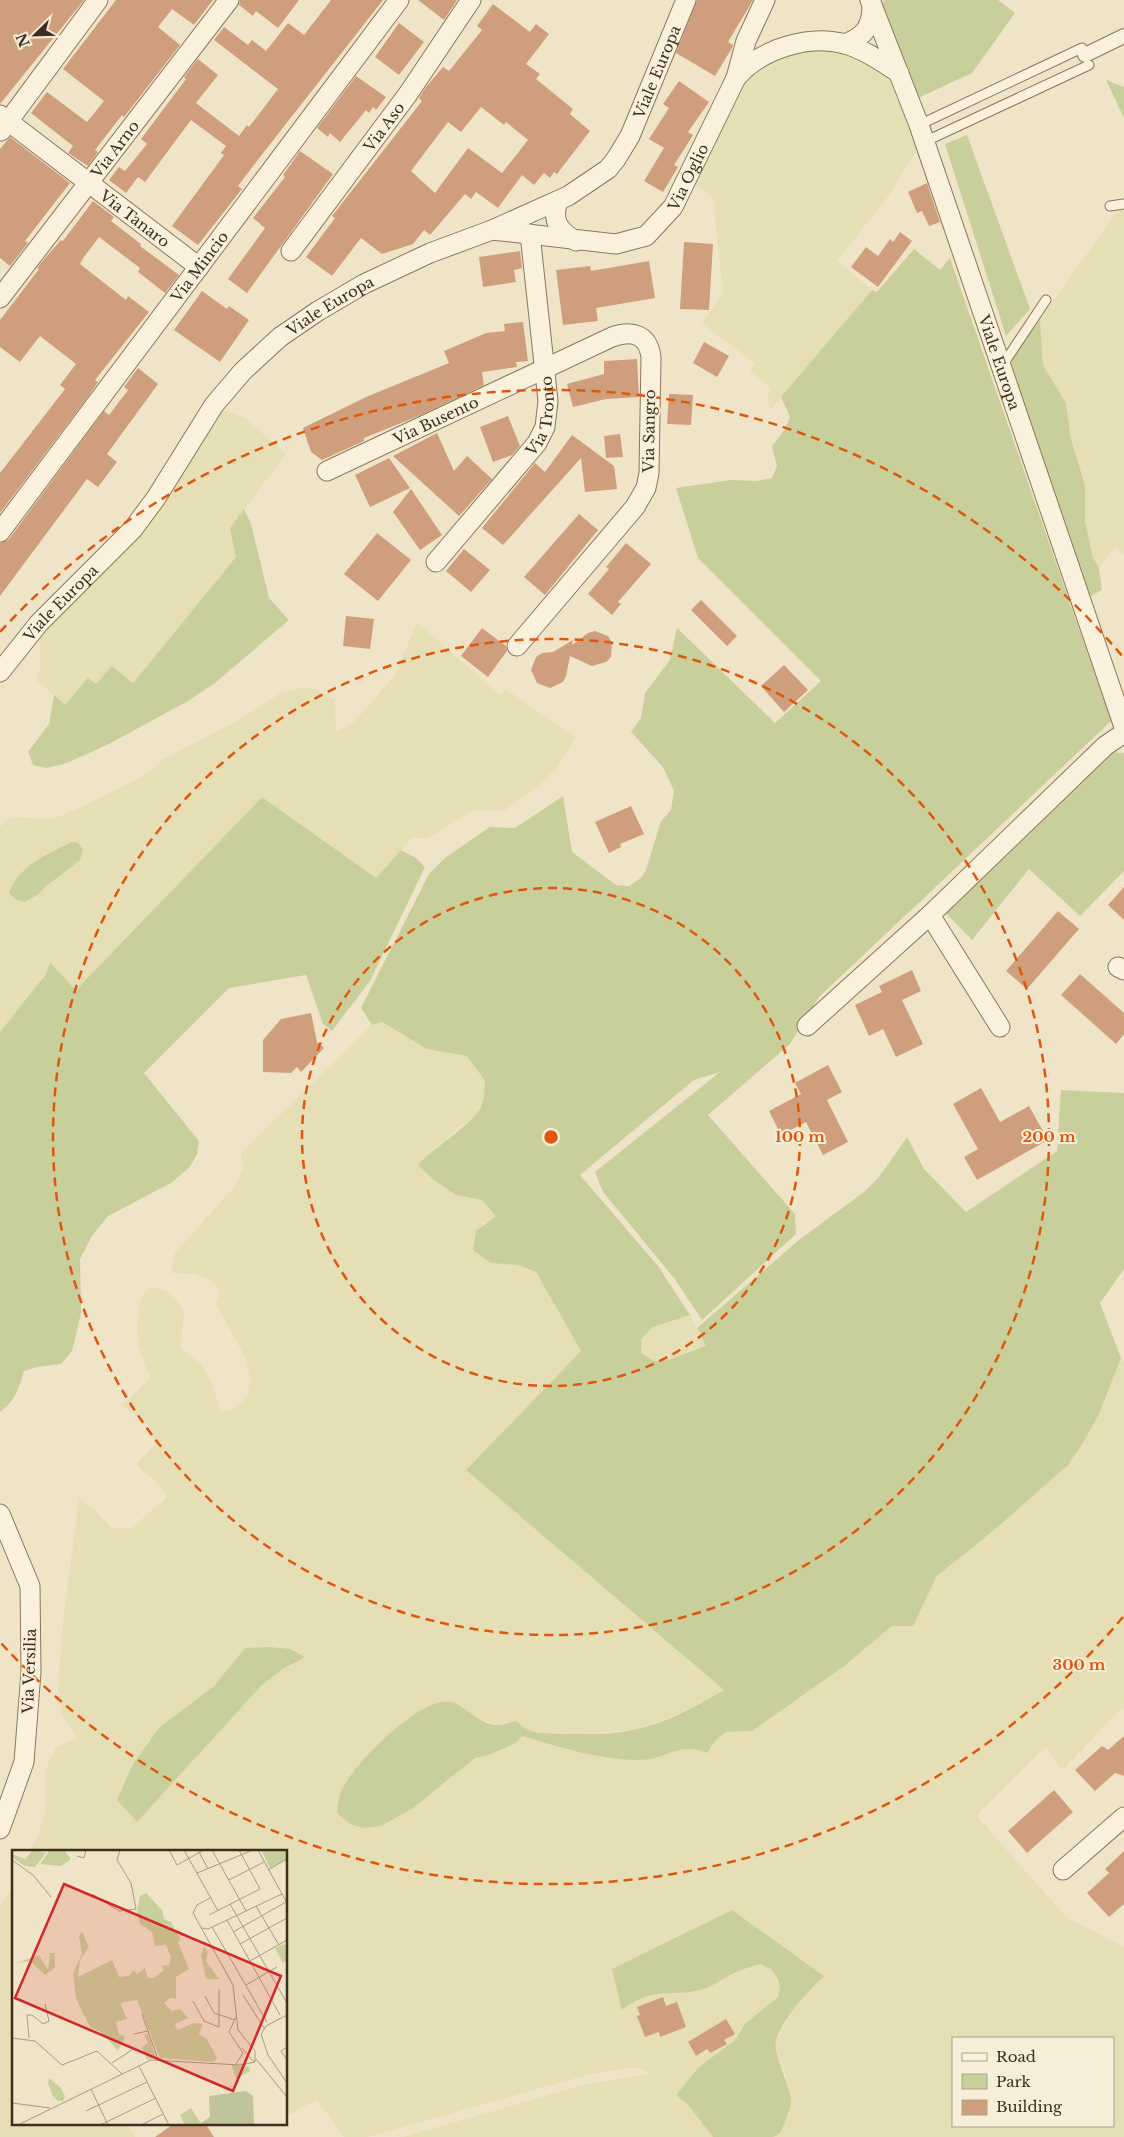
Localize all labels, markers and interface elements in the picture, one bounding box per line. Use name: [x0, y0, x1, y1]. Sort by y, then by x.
north arrow: [10, 10, 60, 60]
street label: Viale Europa: [628, 22, 684, 122]
text: N: [12, 31, 34, 50]
street label: Via Aso: [358, 98, 408, 156]
street label: Via Arno: [86, 116, 143, 182]
street label: Via Oglio: [663, 140, 712, 214]
street label: Via Tanaro: [96, 185, 174, 251]
street label: Via Mincio: [166, 227, 232, 307]
street label: Viale Europa: [282, 271, 377, 340]
street label: Viale Europa: [975, 311, 1025, 413]
street label: Via Tronto: [521, 375, 558, 460]
street label: Via Sangro: [639, 389, 659, 474]
street label: Via Busento: [389, 392, 481, 449]
street label: Viale Europa: [18, 560, 102, 646]
text: 100 m: [775, 1127, 825, 1146]
text: 200 m: [1023, 1127, 1076, 1146]
centre of rings: [542, 1128, 560, 1146]
street label: Via Versilia: [18, 1627, 40, 1715]
text: 300 m: [1053, 1655, 1106, 1674]
inset map: [12, 1850, 288, 2124]
legend: [952, 2037, 1114, 2127]
text: Road: [996, 2047, 1036, 2066]
text: Park: [996, 2072, 1032, 2091]
text: Building: [996, 2097, 1063, 2116]

